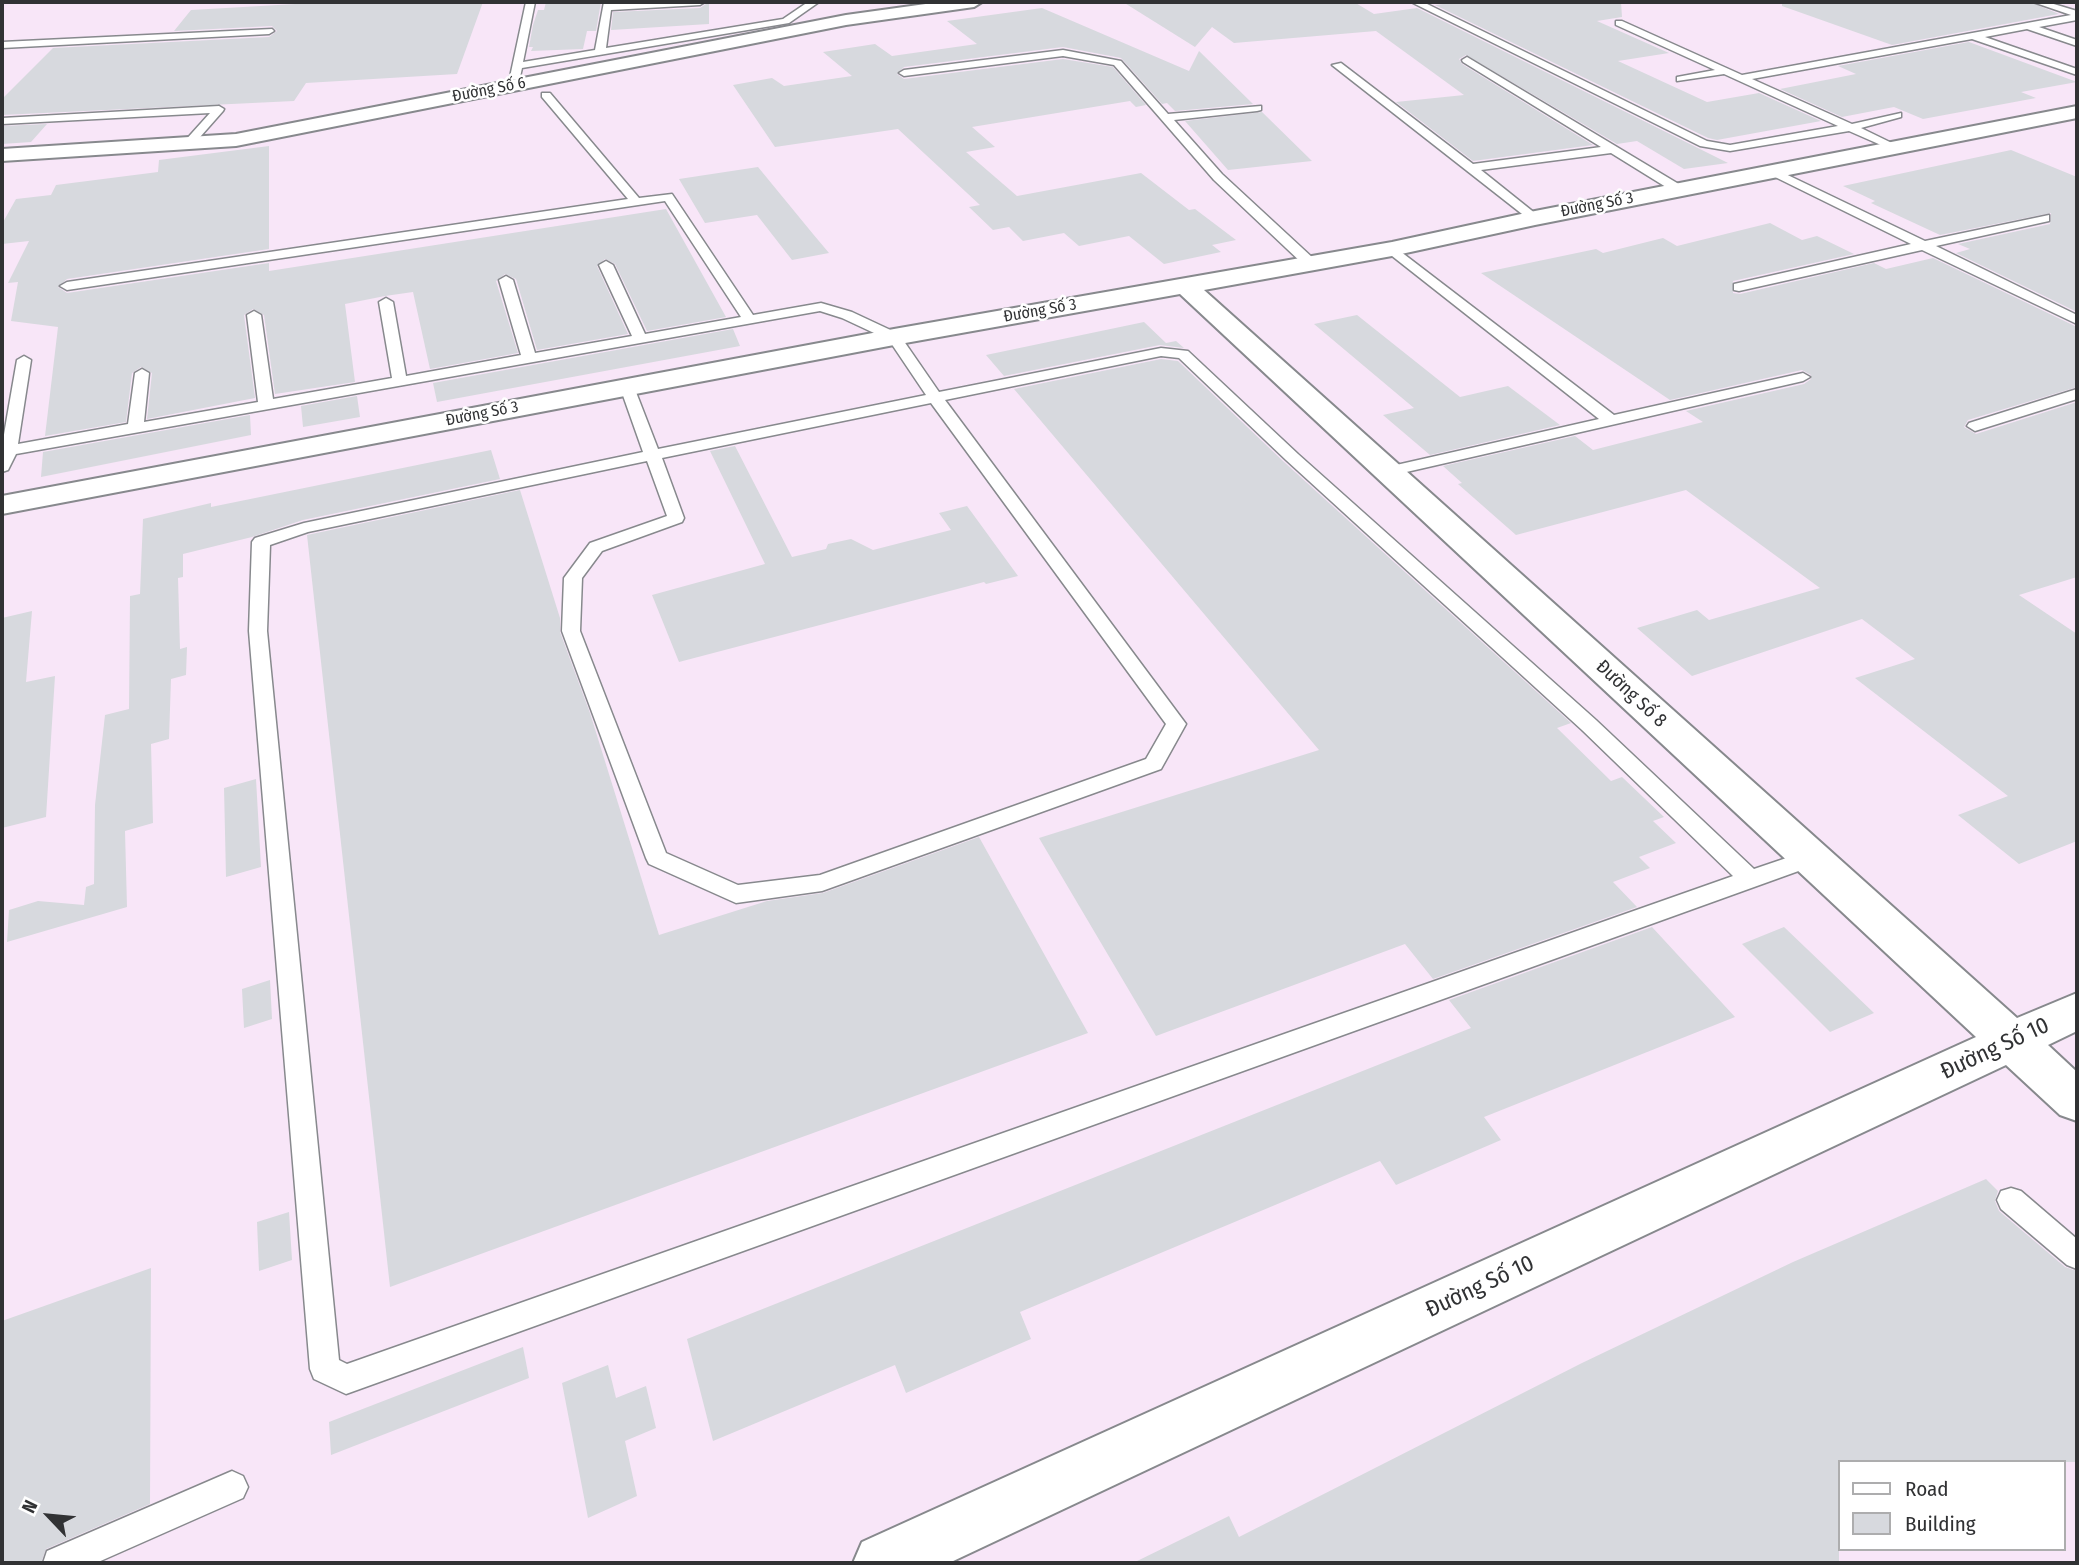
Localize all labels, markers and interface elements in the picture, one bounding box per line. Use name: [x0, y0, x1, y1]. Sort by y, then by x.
street label: Đường Số 6: [451, 73, 527, 107]
street label: Đường Số 3: [1559, 189, 1635, 221]
street label: Đường Số 3: [1002, 295, 1078, 327]
street label: Đường Số 3: [444, 398, 520, 430]
street label: Đường Số 8: [1591, 655, 1671, 733]
street label: Đường Số 10: [1936, 1012, 2054, 1086]
street label: Đường Số 10: [1421, 1250, 1539, 1324]
legend: [1838, 1460, 2065, 1551]
text: Road: [1905, 1476, 1949, 1502]
north arrow: [14, 1481, 84, 1551]
text: N: [17, 1496, 43, 1517]
text: Building: [1905, 1511, 1976, 1537]

